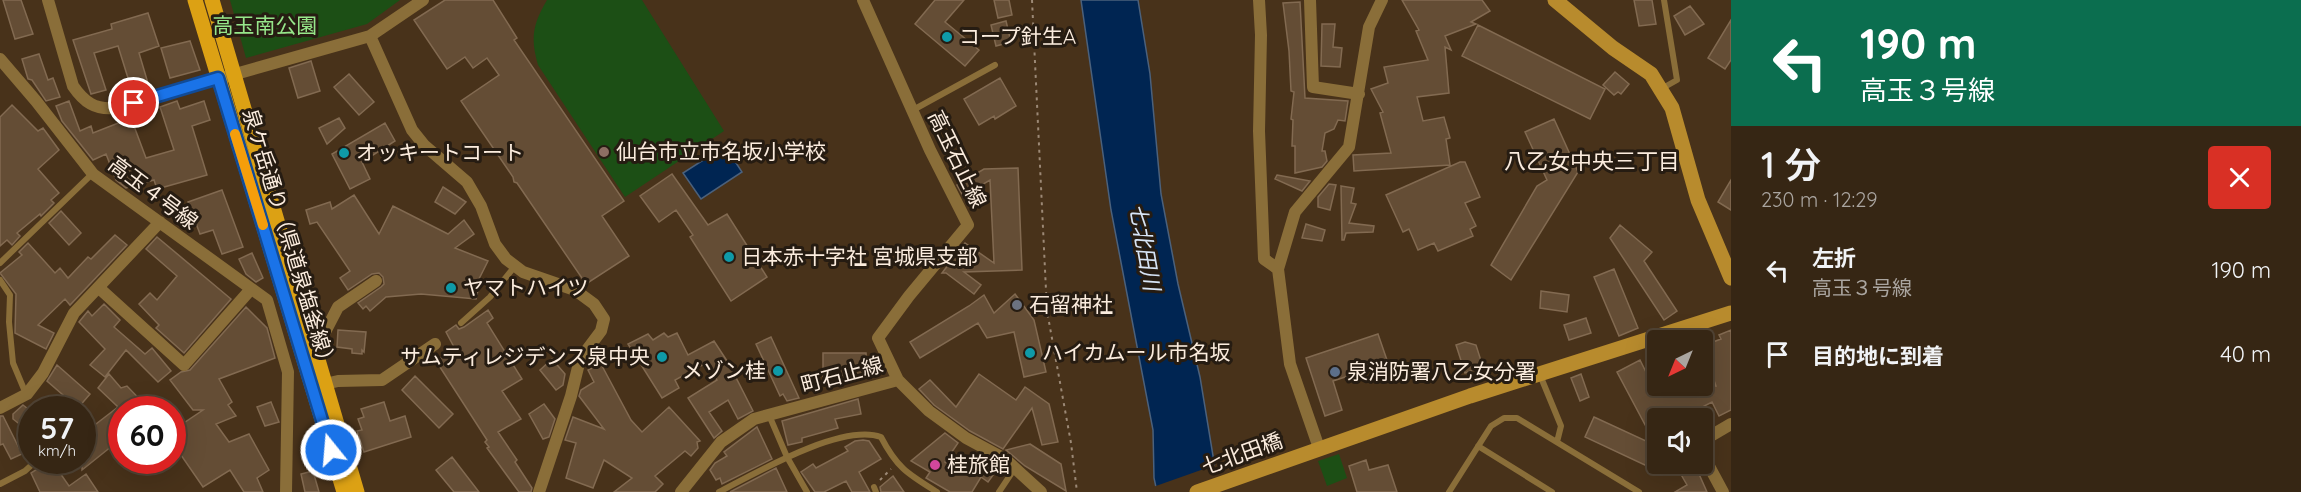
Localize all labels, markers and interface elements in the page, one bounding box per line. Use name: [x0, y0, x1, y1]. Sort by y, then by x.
park label: 高玉南公園: [213, 12, 318, 38]
text: 190 m: [1860, 17, 1976, 70]
place label: コープ針生A: [959, 23, 1076, 49]
icon: left: [1761, 24, 1839, 102]
marker: コープ針生A: [940, 30, 954, 44]
text: 高玉３号線: [1860, 73, 1995, 107]
pin: [108, 77, 159, 128]
icon: arrive: [117, 86, 150, 119]
street label: 泉ケ岳通り（県道泉塩釜線）: [238, 105, 342, 374]
street label: 高玉石止線: [923, 106, 993, 211]
place label: 仙台市立市名坂小学校: [616, 138, 826, 164]
place label: オッキートコート: [356, 139, 524, 165]
text: 1 分: [1761, 142, 1821, 187]
marker: 仙台市立市名坂小学校: [597, 145, 611, 159]
marker: オッキートコート: [337, 146, 351, 160]
button: close: [2208, 146, 2271, 209]
district label: 八乙女中央三丁目: [1504, 147, 1680, 175]
street label: 高玉４号線: [104, 150, 203, 234]
text: 230 m · 12:29: [1761, 187, 1877, 212]
water label: 七北田川: [1124, 201, 1167, 295]
place label: 日本赤十字社 宮城県支部: [741, 243, 978, 269]
text: 左折: [1812, 244, 1856, 272]
marker: 日本赤十字社 宮城県支部: [722, 250, 736, 264]
icon: left: [1761, 254, 1794, 287]
text: 190 m: [2211, 256, 2271, 284]
place label: ヤマトハイツ: [463, 274, 589, 300]
text: 高玉３号線: [1812, 275, 1912, 300]
marker: ヤマトハイツ: [444, 281, 458, 295]
place label: 石留神社: [1029, 291, 1113, 317]
marker: 石留神社: [1010, 298, 1024, 312]
north arrow: [1647, 330, 1713, 396]
map controls: [1647, 330, 1713, 474]
icon: arrive: [1761, 338, 1794, 371]
place label: ハイカムール市名坂: [1042, 339, 1231, 365]
text: 40 m: [2220, 340, 2271, 368]
text: 目的地に到着: [1812, 342, 1944, 370]
place label: サムティレジデンス泉中央: [400, 343, 650, 369]
marker: ハイカムール市名坂: [1023, 346, 1037, 360]
marker: サムティレジデンス泉中央: [655, 350, 669, 364]
street label: 町石止線: [798, 351, 886, 397]
place label: メゾン桂: [682, 357, 766, 383]
place label: 泉消防署八乙女分署: [1347, 358, 1536, 384]
marker: メゾン桂: [771, 364, 785, 378]
marker: 泉消防署八乙女分署: [1328, 365, 1342, 379]
speed limit sign: 60: [108, 396, 186, 474]
button: sound: [1647, 408, 1713, 474]
text: 57: [40, 409, 74, 447]
position arrow: [299, 418, 363, 482]
street label: 七北田橋: [1198, 426, 1286, 480]
text: km/h: [38, 441, 76, 460]
place label: 桂旅館: [947, 451, 1010, 477]
marker: 桂旅館: [928, 458, 942, 472]

